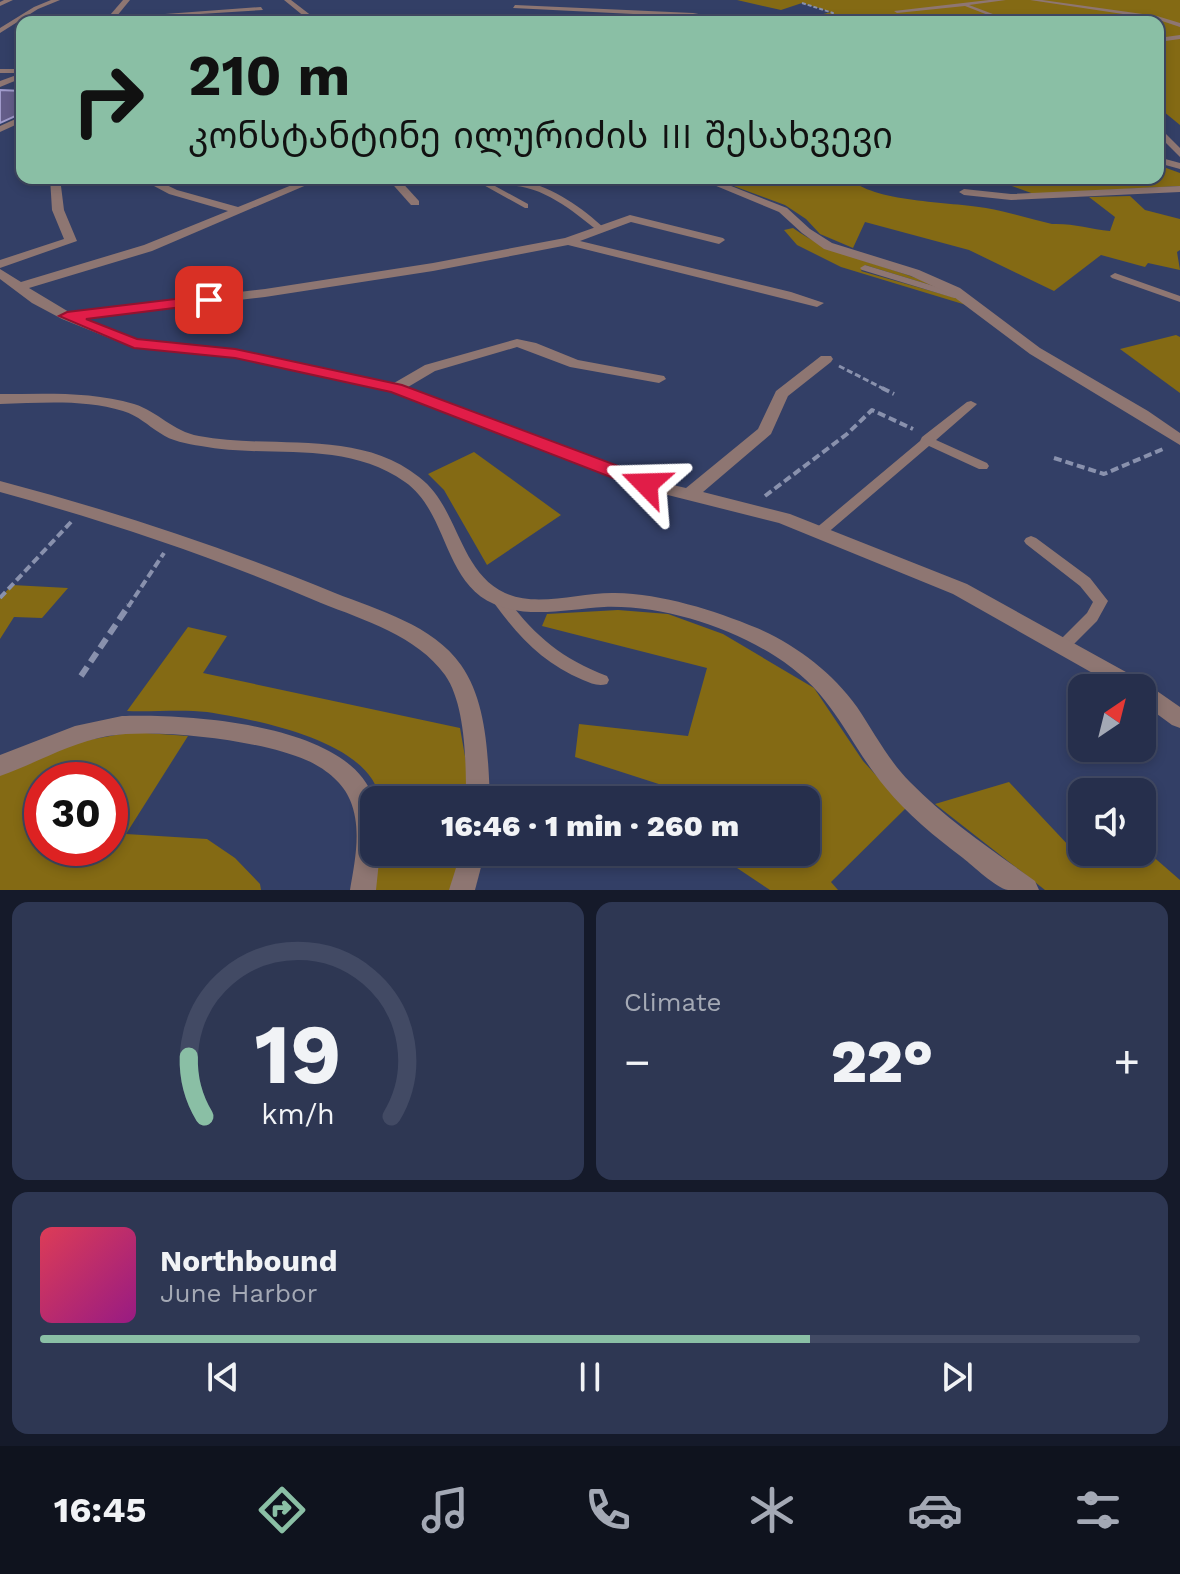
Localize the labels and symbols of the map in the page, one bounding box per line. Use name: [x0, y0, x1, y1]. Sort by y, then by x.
pin: [175, 266, 243, 334]
position arrow: [604, 442, 688, 526]
north arrow: [1068, 674, 1156, 762]
speed limit sign: 30: [24, 762, 128, 866]

